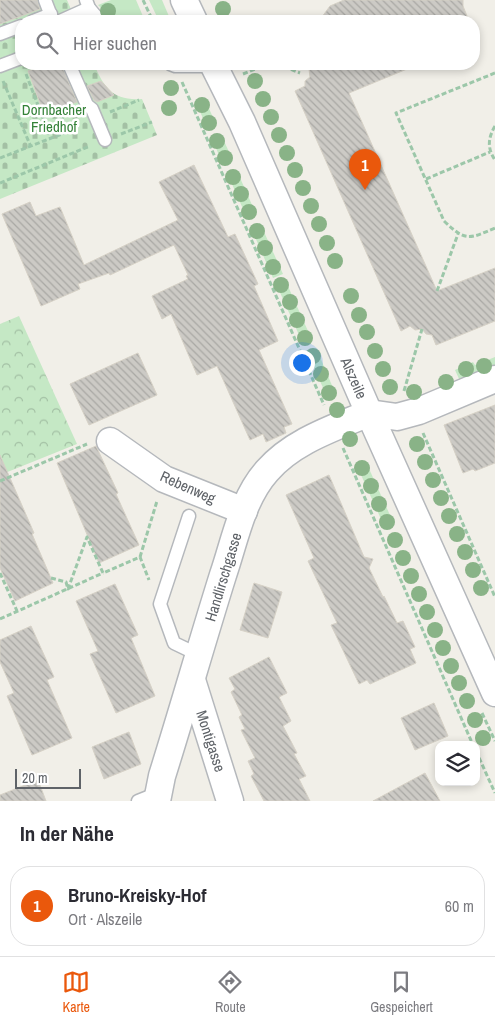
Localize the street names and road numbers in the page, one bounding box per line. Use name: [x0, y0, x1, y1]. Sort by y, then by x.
street label: Alszeile: [335, 353, 372, 402]
street label: Rebenweg: [157, 465, 219, 509]
street label: Handlirschgasse: [200, 530, 246, 624]
street label: Montigasse: [191, 708, 231, 775]

